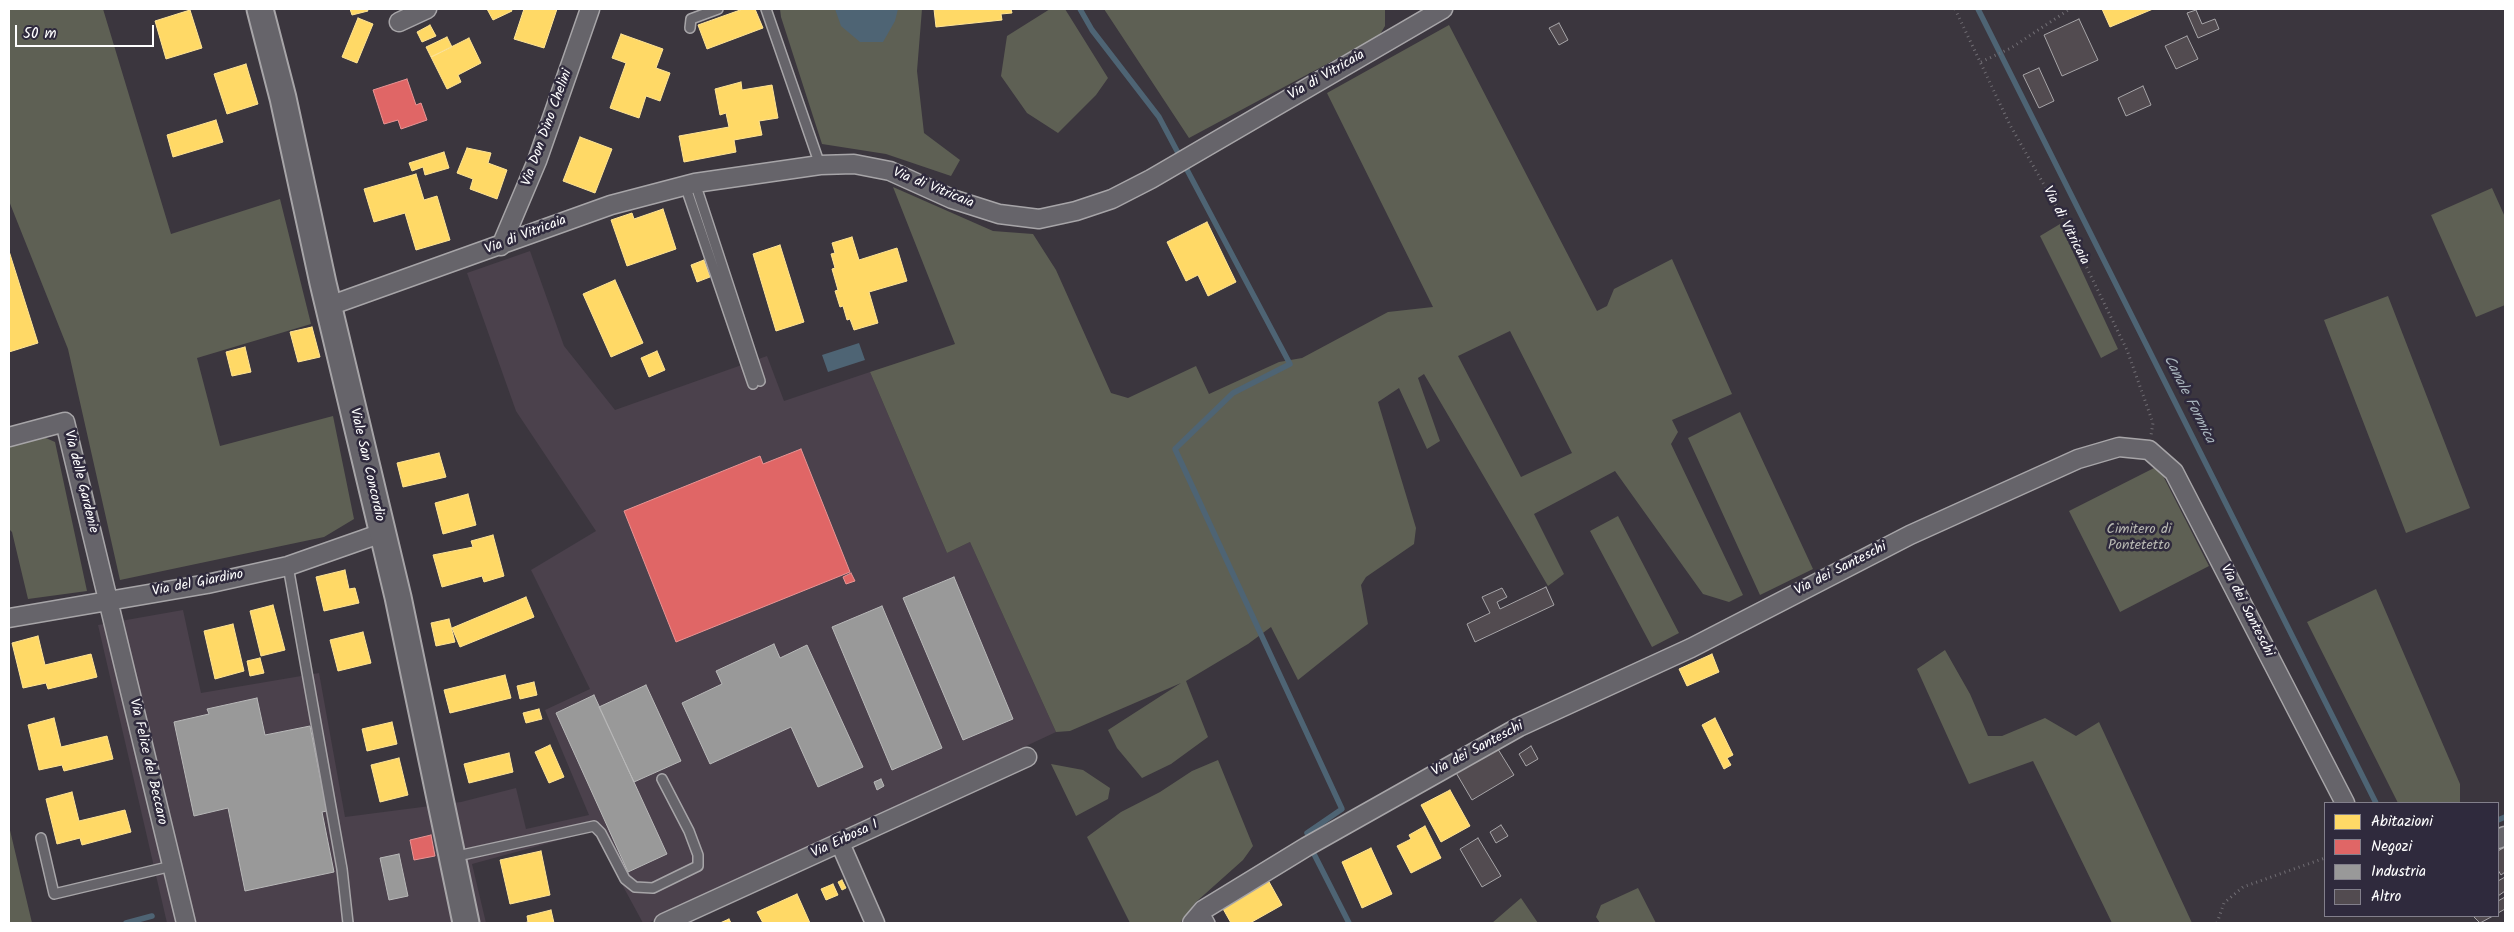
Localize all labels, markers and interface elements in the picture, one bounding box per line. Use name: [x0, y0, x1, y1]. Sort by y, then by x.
scale bar: [18, 15, 156, 47]
text: 50 m: [23, 22, 57, 46]
street label: Via di Vitricaia: [1286, 47, 1368, 105]
street label: Via Don Dino Chelini: [519, 67, 577, 189]
street label: Via di Vitricaia: [890, 165, 976, 213]
street label: Via di Vitricaia: [2038, 184, 2092, 268]
street label: Via di Vitricaia: [483, 213, 569, 259]
water label: Canale Formica: [2158, 353, 2218, 447]
street label: Viale San Concordio: [345, 407, 387, 523]
street label: Via delle Gardenie: [59, 429, 101, 535]
park label: Cimitero di Pontetetto: [2107, 523, 2171, 556]
street label: Via dei Santeschi: [1792, 539, 1890, 601]
street label: Via dei Santeschi: [2215, 562, 2277, 660]
street label: Via del Giardino: [151, 567, 245, 601]
street label: Via Felice del Beccaro: [124, 697, 170, 827]
street label: Via dei Santeschi: [1429, 719, 1527, 781]
legend: [2324, 802, 2499, 917]
text: Abitazioni: [2371, 810, 2433, 834]
street label: Via Erbosa I: [809, 817, 881, 863]
text: Negozi: [2371, 835, 2412, 859]
text: Industria: [2371, 860, 2426, 884]
text: Altro: [2371, 885, 2401, 909]

